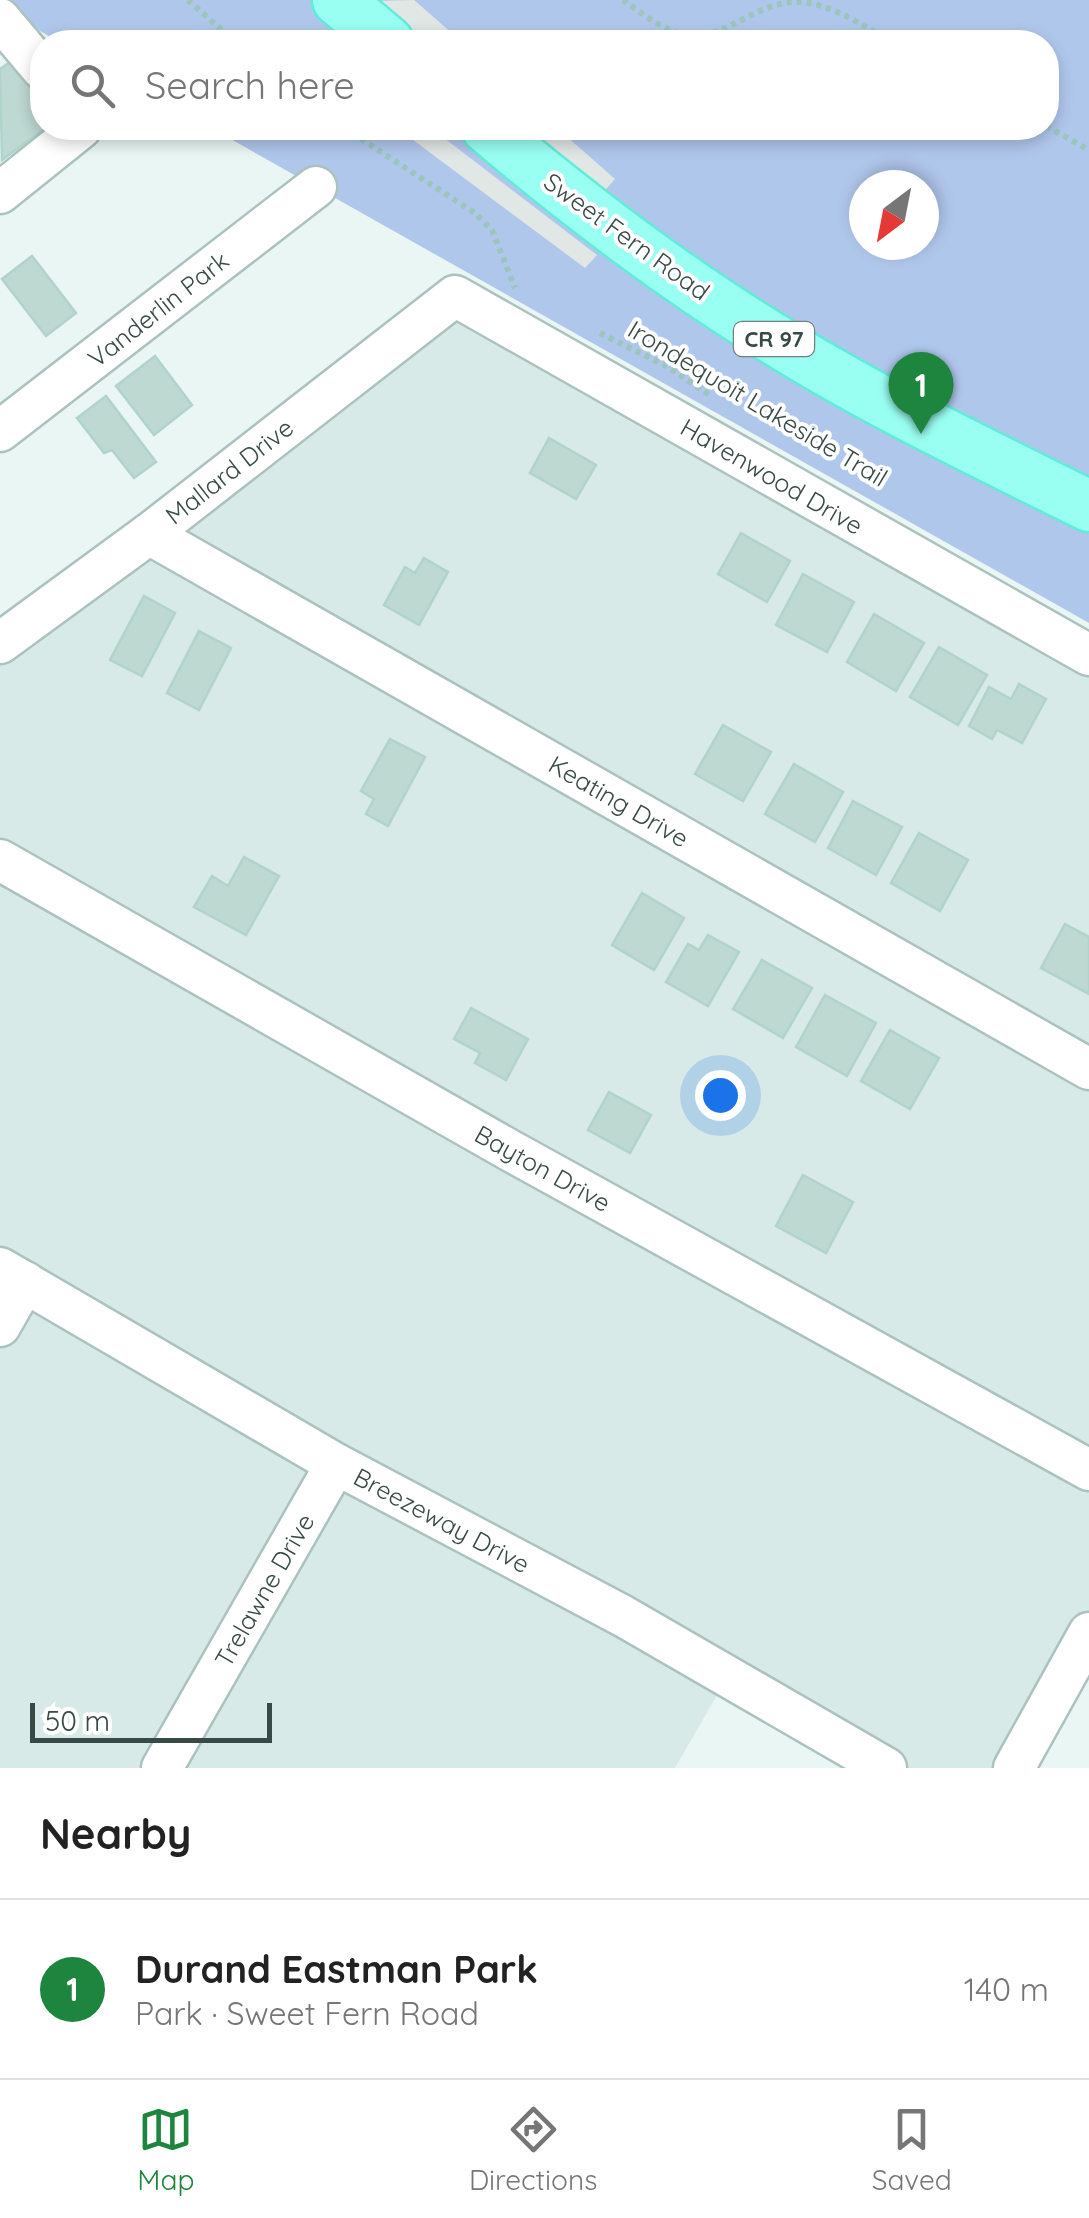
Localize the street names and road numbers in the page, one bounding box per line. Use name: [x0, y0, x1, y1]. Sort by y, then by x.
street label: Sweet Fern Road: [538, 165, 716, 307]
street label: Vanderlin Park: [81, 244, 235, 374]
street label: Irondequoit Lakeside Trail: [623, 313, 893, 493]
road number: CR 97: [734, 322, 814, 356]
street label: Mallard Drive: [159, 411, 299, 531]
street label: Havenwood Drive: [675, 411, 869, 541]
street label: Keating Drive: [543, 748, 695, 854]
street label: Bayton Drive: [470, 1118, 616, 1218]
street label: Breezeway Drive: [349, 1461, 535, 1579]
street label: Trelawne Drive: [208, 1508, 320, 1672]

